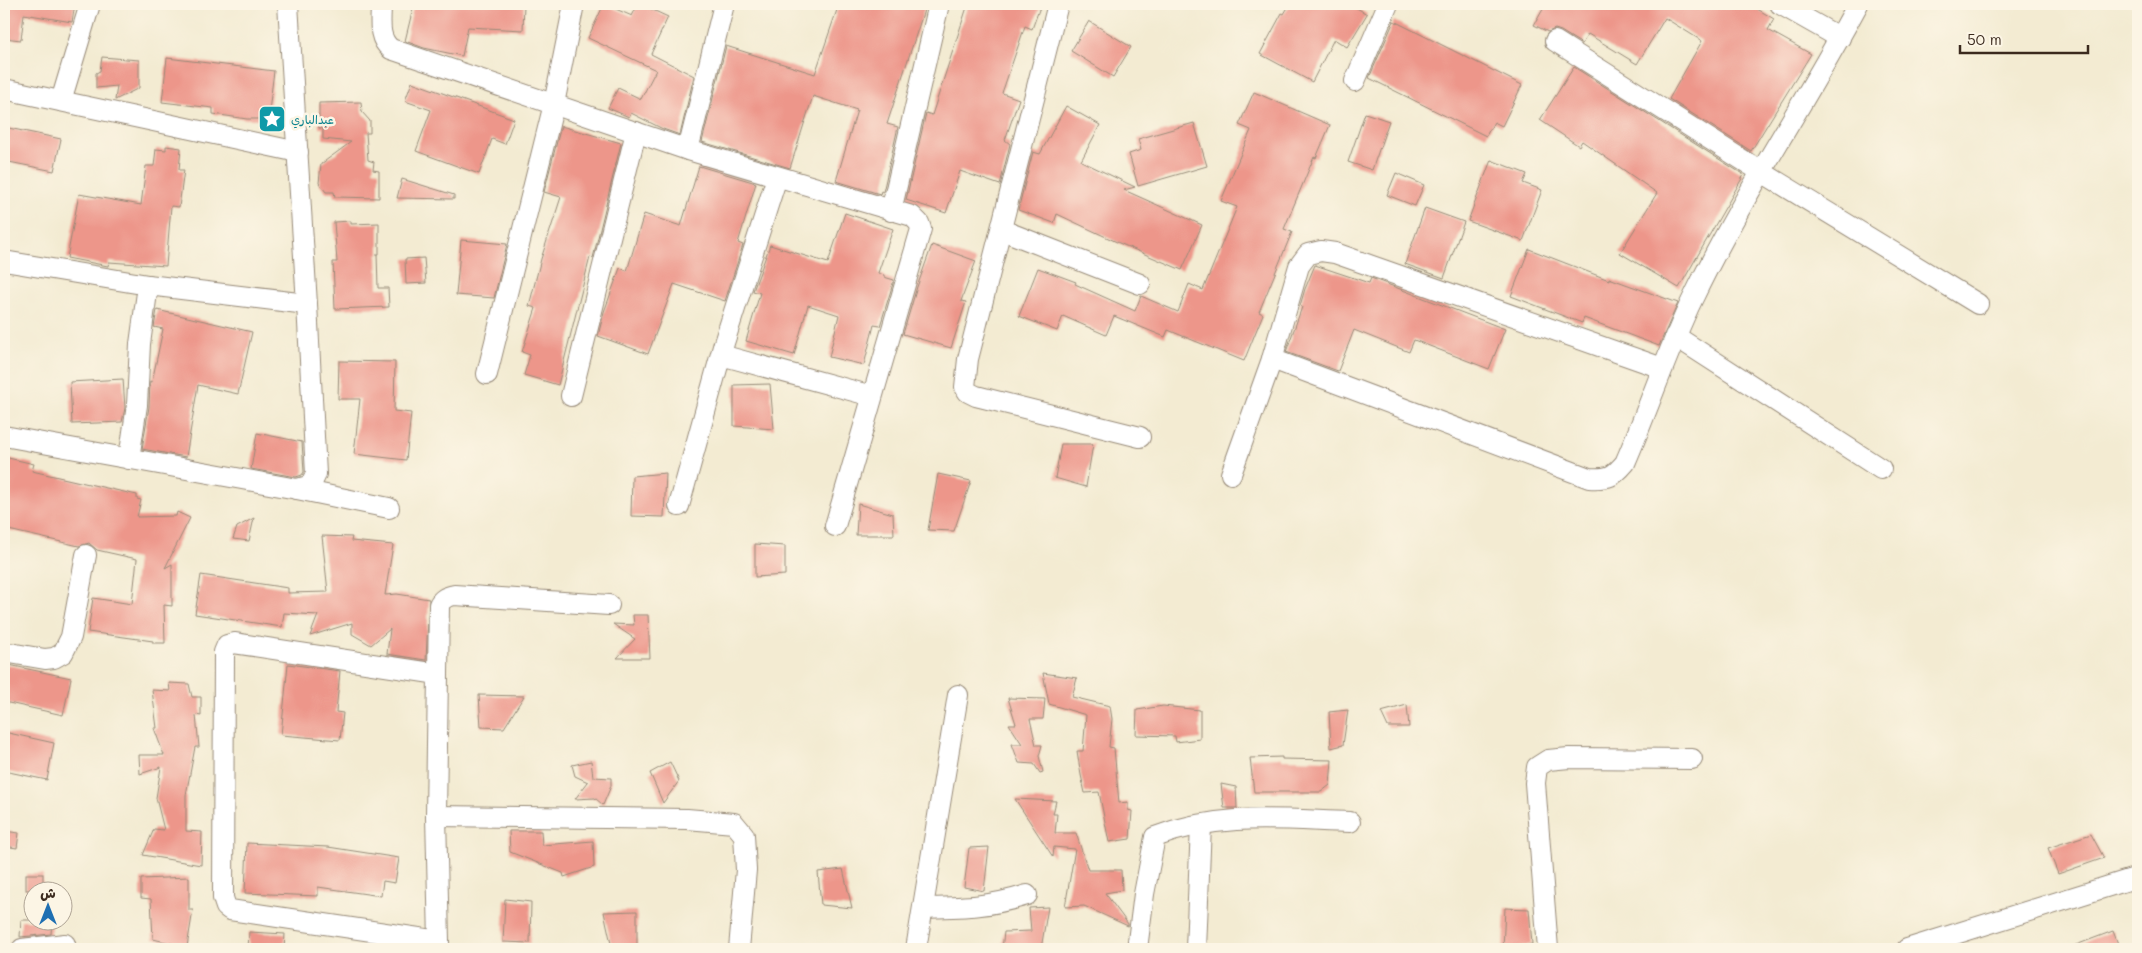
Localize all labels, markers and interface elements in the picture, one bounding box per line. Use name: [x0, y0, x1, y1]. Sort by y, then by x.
scale bar: [1960, 22, 2087, 54]
text: 50 m: [1967, 29, 2002, 49]
place icon: عبدالباري: [257, 104, 287, 134]
place label: عبدالباري: [291, 111, 334, 129]
north arrow: [22, 880, 72, 930]
text: ش: [40, 883, 56, 902]

